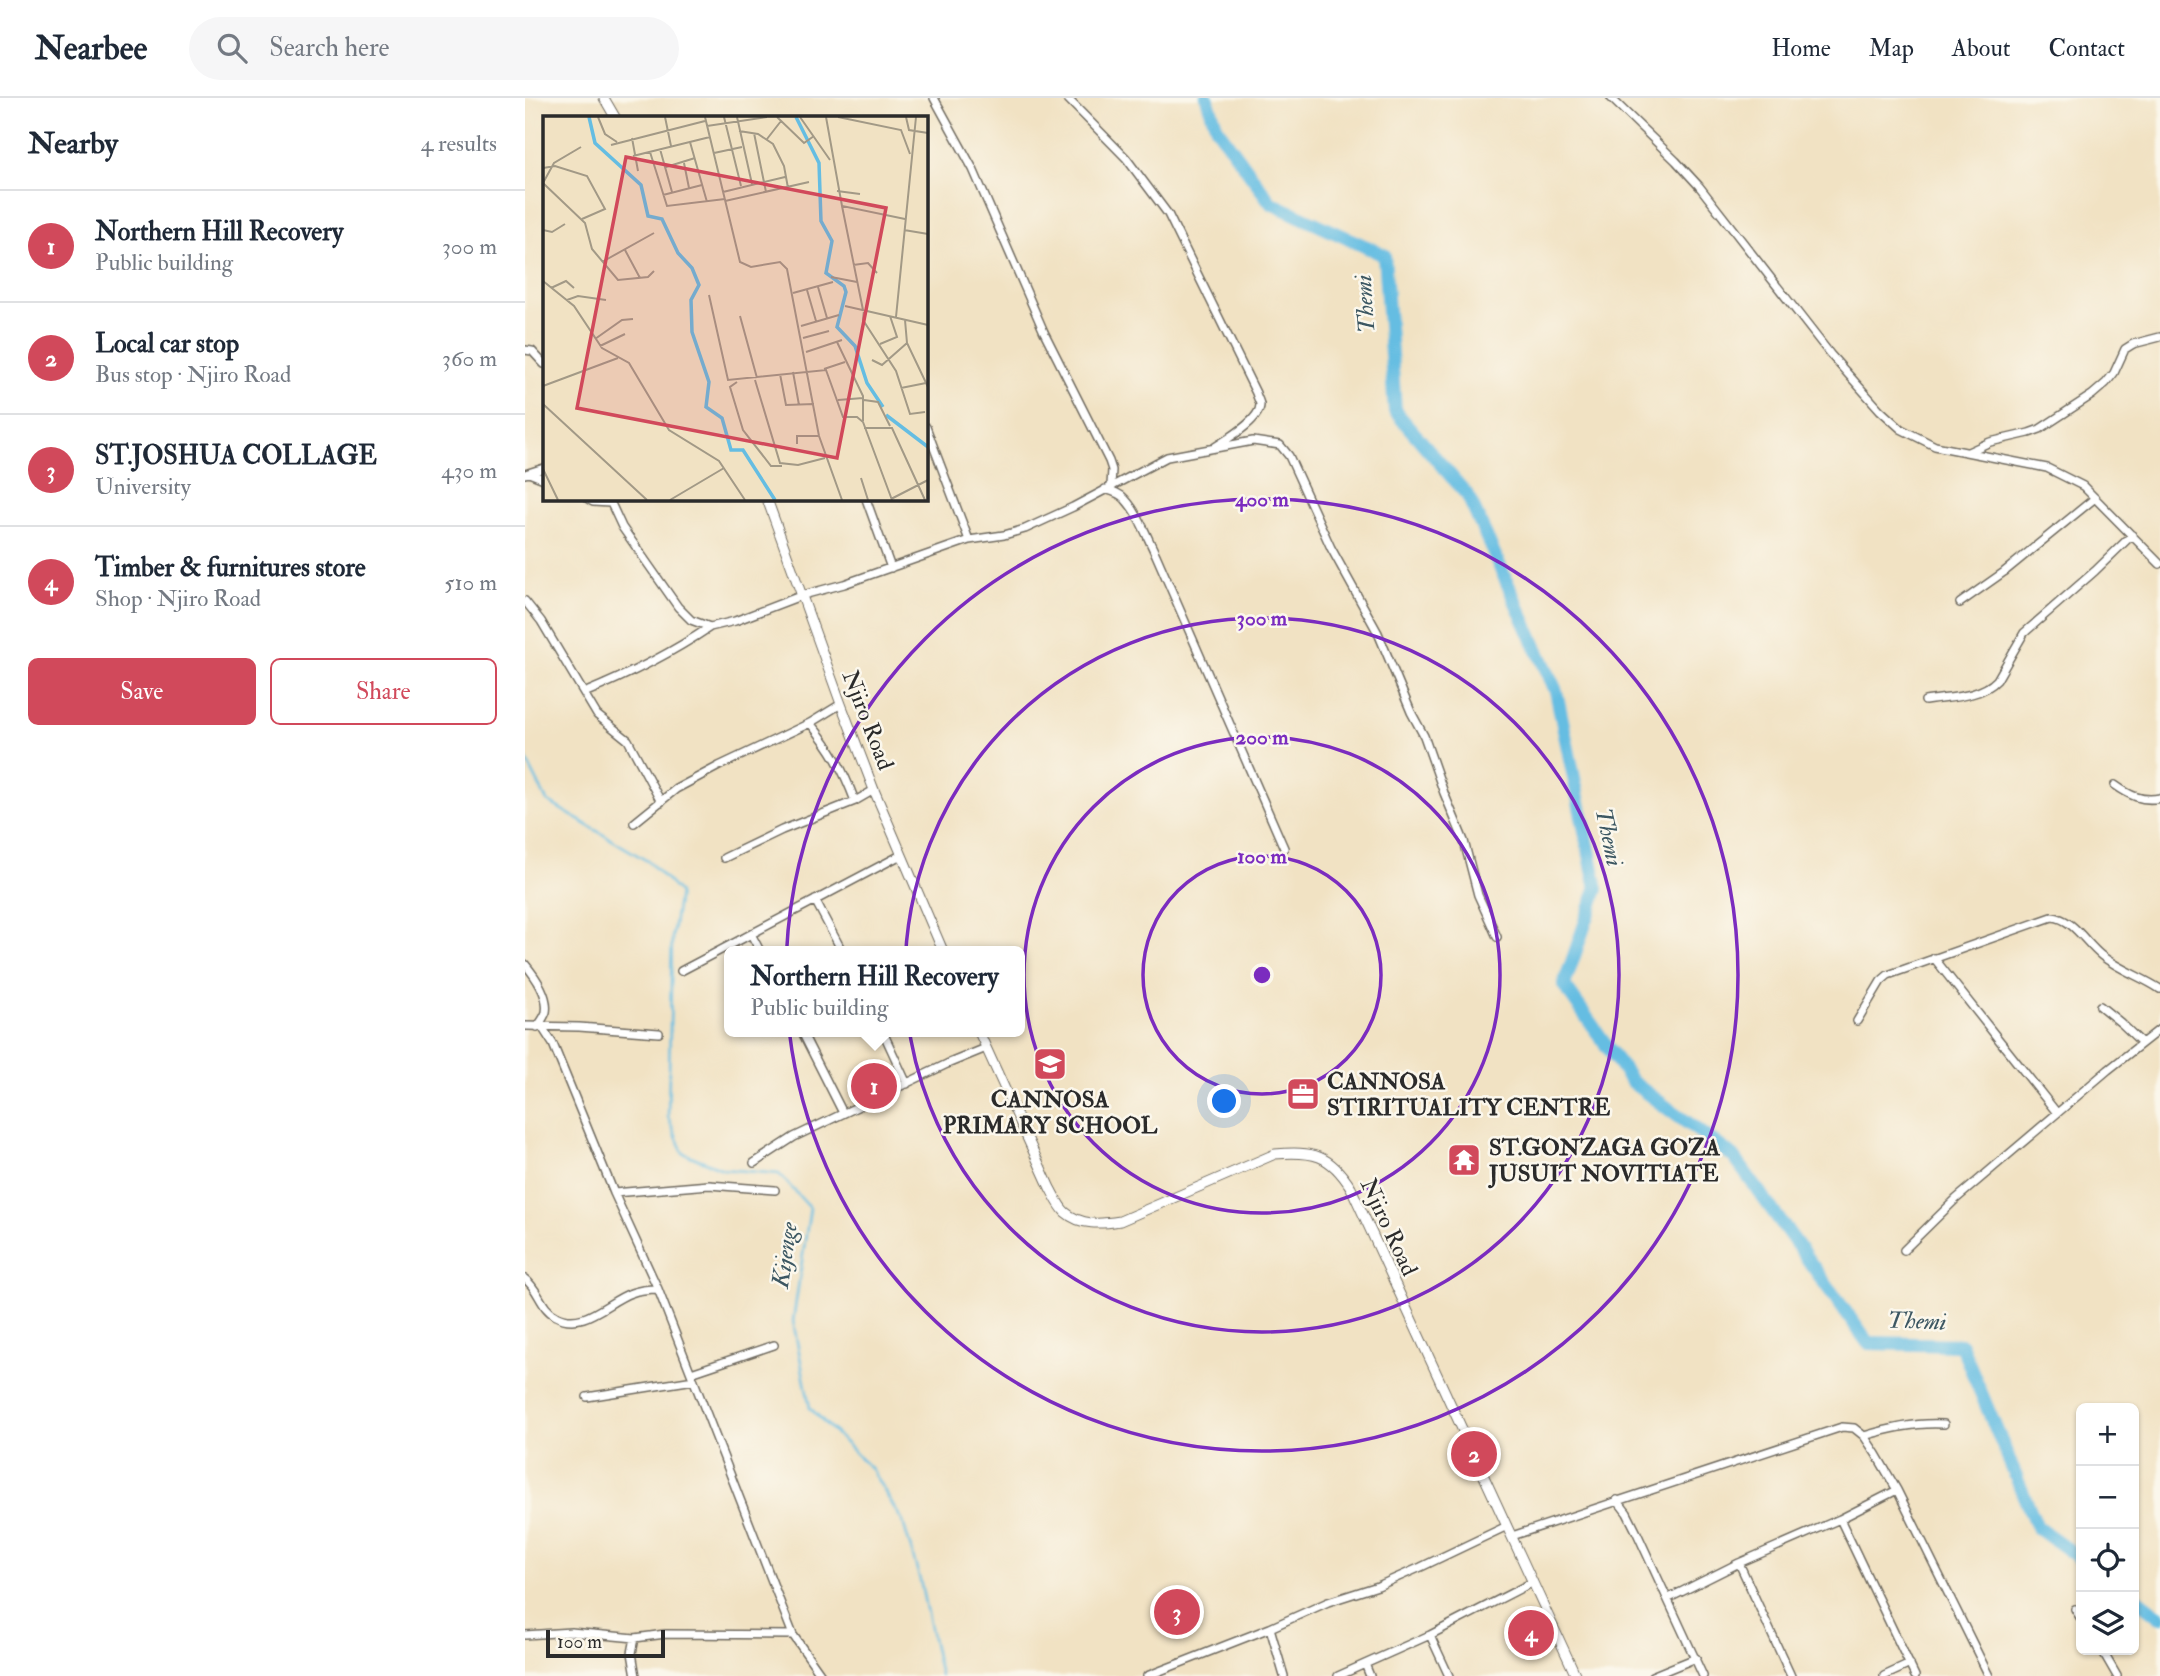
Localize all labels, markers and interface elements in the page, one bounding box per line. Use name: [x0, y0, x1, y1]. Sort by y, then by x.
search box: [189, 17, 679, 80]
text: Nearbee: [35, 28, 147, 69]
icon: search: [213, 29, 251, 67]
text: Search here: [269, 32, 389, 64]
text: Home: [1771, 33, 1831, 64]
text: Map: [1869, 33, 1914, 64]
text: About: [1952, 33, 2011, 64]
text: Contact: [2049, 33, 2125, 64]
inset map: [543, 116, 927, 500]
text: Nearby: [28, 125, 118, 162]
text: 4 results: [421, 129, 497, 158]
text: Northern Hill Recovery: [95, 216, 343, 248]
text: 1: [47, 232, 55, 261]
text: 300 m: [442, 232, 497, 261]
text: Public building: [95, 248, 233, 277]
water label: Themi: [1347, 273, 1383, 334]
text: Local car stop: [95, 328, 239, 360]
text: 2: [45, 344, 57, 373]
text: 360 m: [442, 344, 497, 373]
text: Bus stop · Njiro Road: [95, 360, 291, 389]
text: ST.JOSHUA COLLAGE: [95, 440, 377, 472]
text: 3: [47, 456, 55, 485]
text: 430 m: [441, 456, 497, 485]
text: University: [95, 472, 191, 501]
text: 400 m: [1234, 486, 1289, 513]
text: Timber & furnitures store: [95, 552, 366, 584]
text: 4: [45, 568, 57, 597]
text: 510 m: [444, 568, 497, 597]
text: Shop · Njiro Road: [95, 584, 261, 613]
text: 300 m: [1237, 605, 1288, 632]
button: Save: [28, 658, 256, 725]
button: Share: [270, 658, 497, 725]
street label: Njiro Road: [836, 666, 900, 774]
text: 200 m: [1236, 724, 1289, 751]
water label: Themi: [1588, 805, 1630, 869]
text: 100 m: [1237, 843, 1288, 870]
popup: [724, 946, 1025, 1037]
text: Northern Hill Recovery: [750, 961, 999, 993]
centre of rings: [1250, 963, 1274, 987]
text: Public building: [750, 993, 888, 1022]
school or university icon: CANNOSA PRIMARY SCHOOL: [1031, 1045, 1069, 1083]
pin: 1: [851, 1060, 897, 1112]
place label: CANNOSA STIRITUALITY CENTRE: [1327, 1067, 1611, 1122]
office icon: CANNOSA STIRITUALITY CENTRE: [1284, 1075, 1322, 1113]
your location: [1207, 1084, 1241, 1118]
place label: CANNOSA PRIMARY SCHOOL: [943, 1085, 1158, 1140]
place label: ST.GONZAGA GOZA JUSUIT NOVITIATE: [1488, 1133, 1721, 1189]
temple icon: ST.GONZAGA GOZA JUSUIT NOVITIATE: [1445, 1141, 1483, 1179]
street label: Njiro Road: [1354, 1174, 1424, 1280]
water label: Kijenge: [765, 1219, 805, 1291]
water label: Themi: [1887, 1304, 1947, 1338]
map controls: [2076, 1403, 2139, 1655]
button: +: [2076, 1403, 2139, 1466]
pin: 2: [1451, 1428, 1497, 1480]
button: −: [2076, 1466, 2139, 1529]
button: locate: [2076, 1529, 2139, 1592]
pin: 3: [1154, 1586, 1200, 1638]
button: layers: [2076, 1592, 2139, 1655]
pin: 4: [1508, 1607, 1554, 1659]
scale bar: [546, 1627, 665, 1659]
text: 100 m: [557, 1630, 602, 1654]

